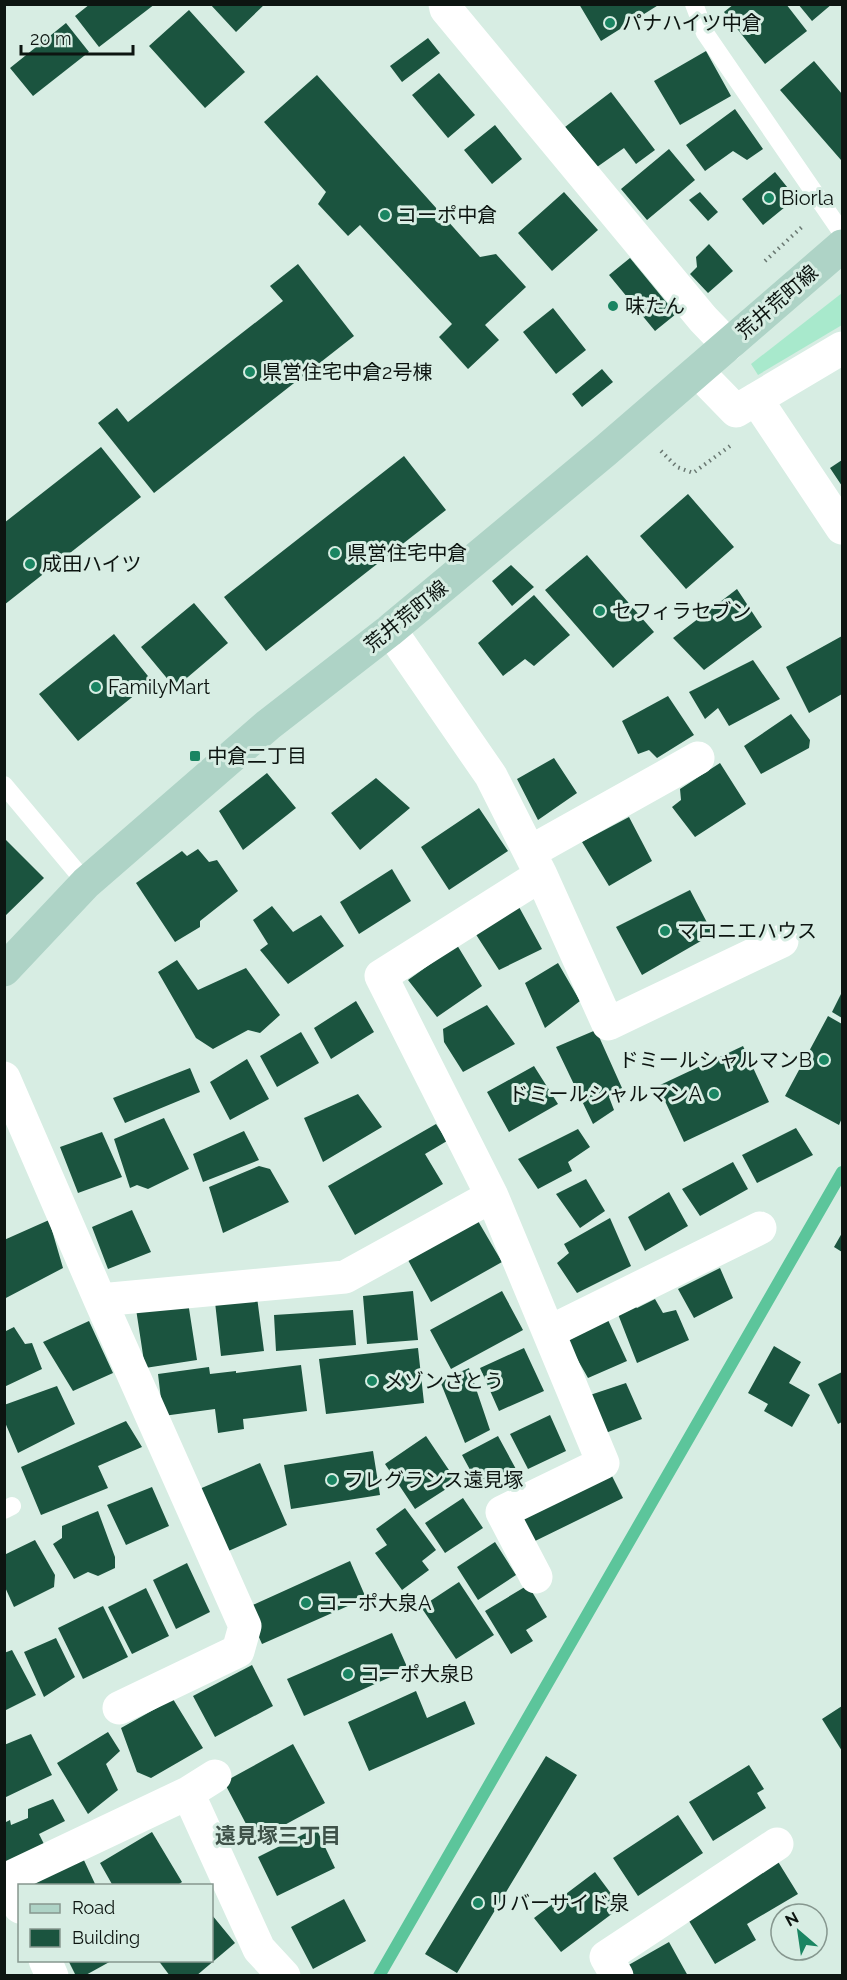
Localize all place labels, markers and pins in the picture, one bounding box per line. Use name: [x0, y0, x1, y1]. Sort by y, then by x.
place label: パナハイツ中倉: [622, 11, 762, 35]
marker: パナハイツ中倉: [603, 16, 617, 30]
place label: Biorla: [781, 186, 834, 210]
marker: Biorla: [762, 191, 776, 205]
place label: コーポ中倉: [397, 203, 497, 227]
marker: コーポ中倉: [378, 208, 392, 222]
place label: 味たん: [625, 294, 685, 318]
marker: 味たん: [606, 299, 620, 313]
place label: 県営住宅中倉2号棟: [262, 360, 432, 384]
marker: 県営住宅中倉2号棟: [243, 365, 257, 379]
place label: 県営住宅中倉: [347, 541, 467, 565]
marker: 県営住宅中倉: [328, 546, 342, 560]
place label: 成田ハイツ: [42, 552, 142, 576]
marker: 成田ハイツ: [23, 557, 37, 571]
place label: セフィラセブン: [612, 599, 752, 623]
marker: セフィラセブン: [593, 604, 607, 618]
place label: FamilyMart: [108, 675, 210, 699]
marker: FamilyMart: [89, 680, 103, 694]
place label: 中倉二丁目: [207, 744, 307, 768]
marker: 中倉二丁目: [188, 749, 202, 763]
place label: マロニエハウス: [677, 919, 817, 943]
marker: マロニエハウス: [658, 924, 672, 938]
place label: ドミールシャルマンB: [619, 1048, 812, 1072]
marker: ドミールシャルマンB: [817, 1053, 831, 1067]
place label: ドミールシャルマンA: [508, 1082, 702, 1106]
marker: ドミールシャルマンA: [707, 1087, 721, 1101]
place label: メゾンさとう: [384, 1369, 504, 1393]
marker: メゾンさとう: [365, 1374, 379, 1388]
place label: フレグランス遠見塚: [344, 1468, 524, 1492]
marker: フレグランス遠見塚: [325, 1473, 339, 1487]
place label: コーポ大泉A: [318, 1591, 432, 1615]
marker: コーポ大泉A: [299, 1596, 313, 1610]
place label: コーポ大泉B: [360, 1662, 473, 1686]
marker: コーポ大泉B: [341, 1667, 355, 1681]
place label: リバーサイド泉: [490, 1891, 630, 1915]
marker: リバーサイド泉: [471, 1896, 485, 1910]

